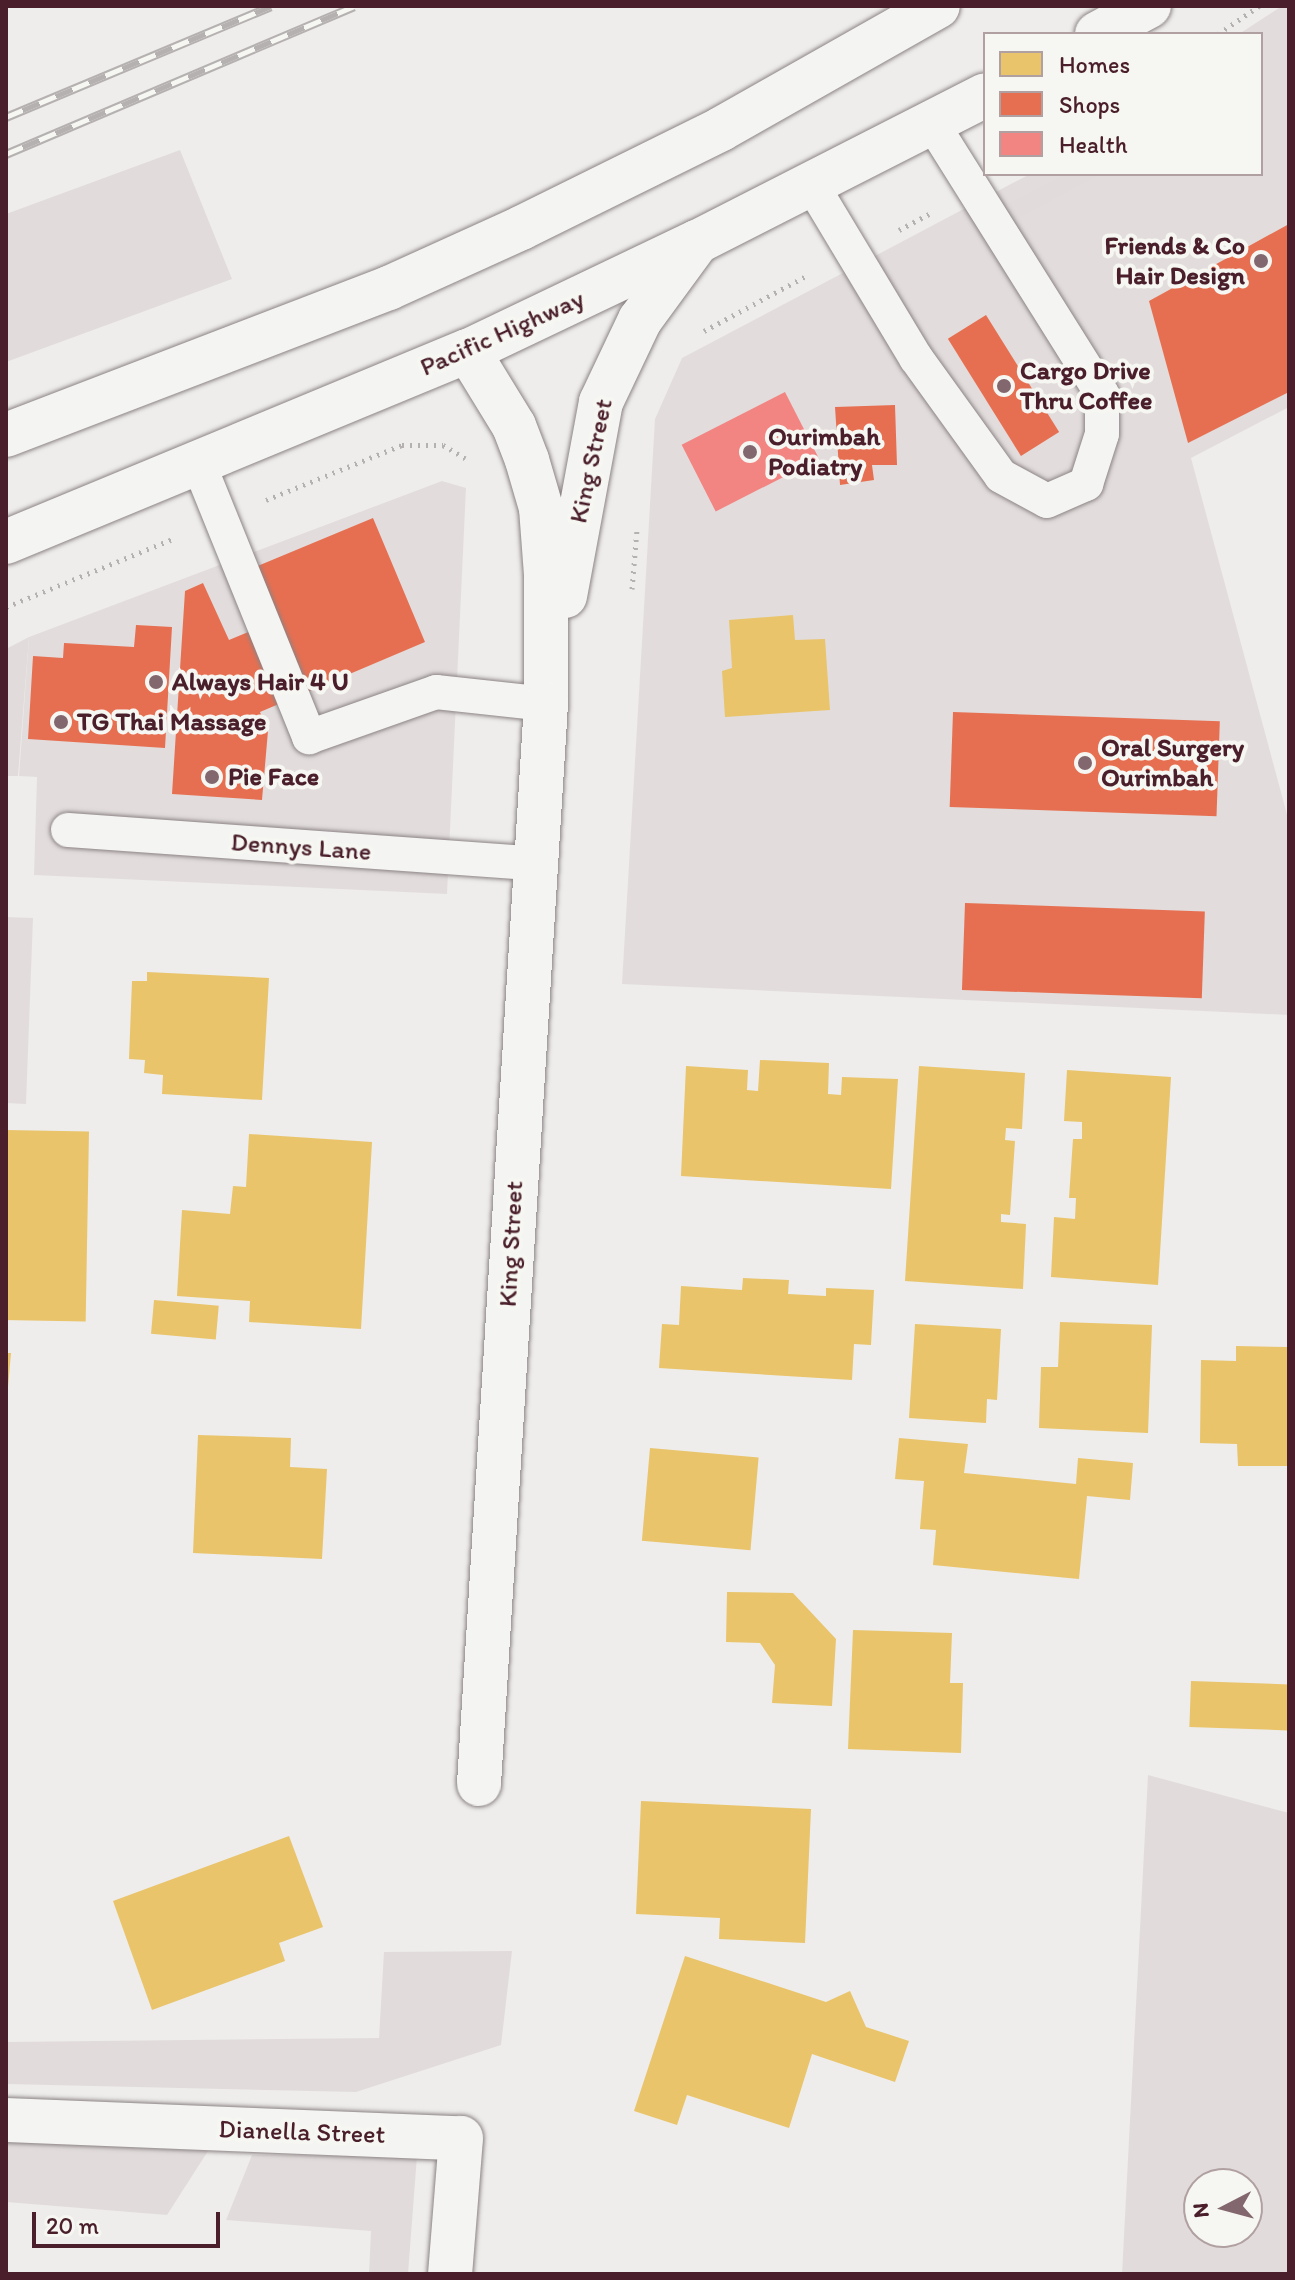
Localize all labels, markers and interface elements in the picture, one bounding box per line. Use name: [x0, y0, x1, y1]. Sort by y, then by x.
legend: [983, 32, 1263, 176]
text: Homes: [1059, 50, 1130, 79]
text: Shops: [1059, 90, 1120, 119]
text: Health: [1059, 130, 1127, 159]
place label: Friends & Co Hair Design: [1104, 230, 1245, 292]
marker: Friends & Co Hair Design: [1252, 252, 1270, 270]
street label: Pacific Highway: [416, 283, 588, 383]
place label: Cargo Drive Thru Coffee: [1020, 355, 1152, 416]
marker: Cargo Drive Thru Coffee: [995, 377, 1013, 395]
street label: King Street: [563, 396, 619, 526]
place label: Ourimbah Podiatry: [768, 421, 880, 482]
marker: Ourimbah Podiatry: [739, 441, 761, 463]
place label: Always Hair 4 U: [172, 666, 350, 698]
marker: Always Hair 4 U: [147, 673, 165, 691]
place label: TG Thai Massage: [77, 706, 266, 738]
marker: TG Thai Massage: [52, 713, 70, 731]
place label: Oral Surgery Ourimbah: [1101, 732, 1244, 794]
marker: Oral Surgery Ourimbah: [1076, 754, 1094, 772]
place label: Pie Face: [228, 761, 318, 793]
marker: Pie Face: [203, 768, 221, 786]
street label: Dennys Lane: [229, 826, 373, 868]
street label: King Street: [492, 1180, 530, 1308]
street label: Dianella Street: [218, 2114, 386, 2150]
north arrow: [1183, 2168, 1263, 2248]
scale bar: [36, 2196, 224, 2246]
text: N: [1186, 2202, 1215, 2219]
text: 20 m: [46, 2211, 99, 2240]

